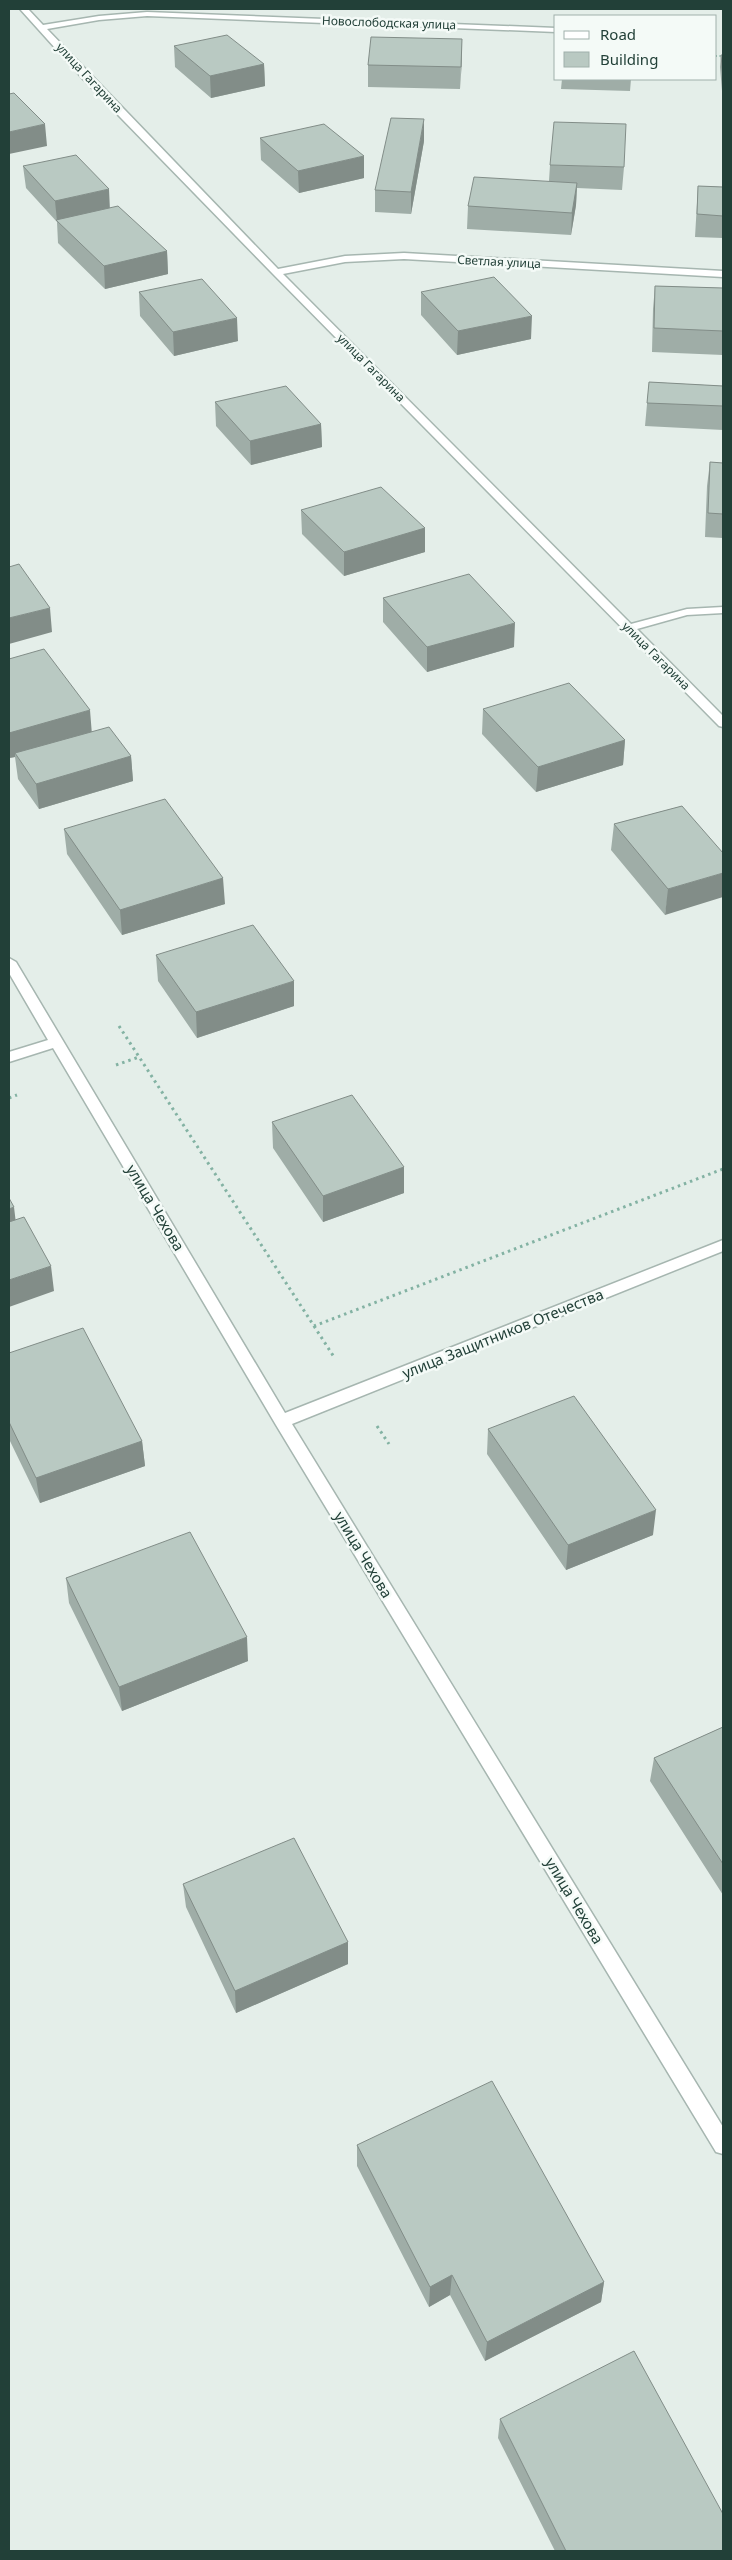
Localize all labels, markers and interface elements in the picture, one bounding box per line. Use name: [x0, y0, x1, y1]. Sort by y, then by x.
street label: Новослободская улица: [322, 12, 456, 33]
legend: [554, 15, 717, 80]
text: Road: [600, 24, 636, 44]
street label: улица Гагарина: [52, 39, 126, 116]
text: Building: [600, 49, 658, 69]
street label: Светлая улица: [457, 251, 541, 272]
street label: улица Гагарина: [333, 330, 409, 406]
street label: улица Гагарина: [618, 618, 694, 694]
street label: улица Чехова: [122, 1161, 190, 1254]
street label: улица Защитников Отечества: [399, 1283, 606, 1383]
street label: улица Чехова: [330, 1508, 398, 1601]
street label: улица Чехова: [541, 1854, 609, 1947]

